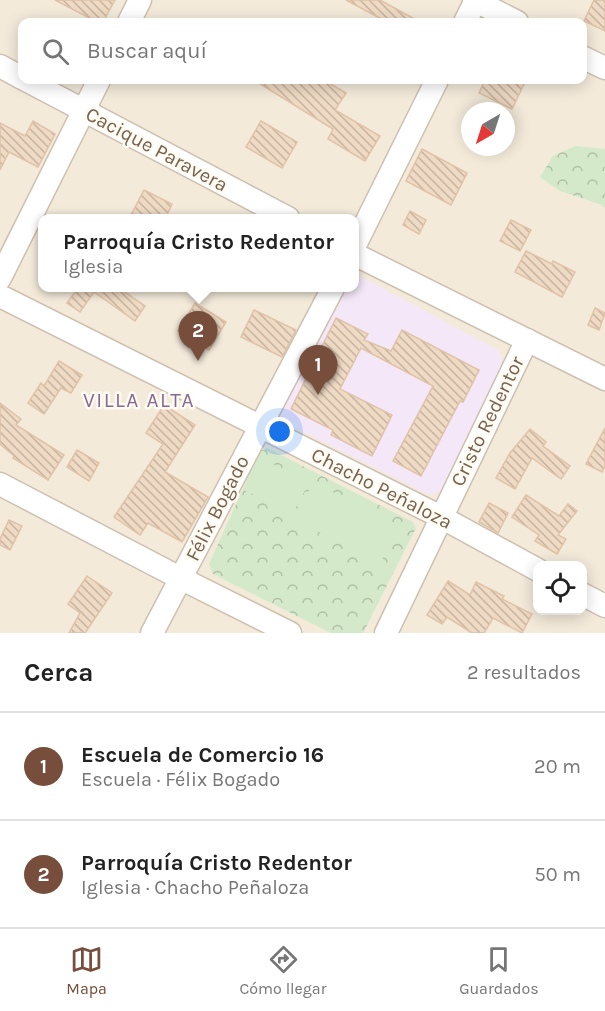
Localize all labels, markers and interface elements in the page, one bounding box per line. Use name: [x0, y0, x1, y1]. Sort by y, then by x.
search box: [18, 18, 587, 84]
icon: search: [39, 35, 72, 68]
text: Buscar aquí: [87, 38, 207, 64]
street label: Cacique Paravera: [82, 102, 232, 197]
north arrow: [461, 102, 515, 156]
popup: [38, 214, 359, 292]
text: Parroquía Cristo Redentor: [63, 229, 334, 255]
text: Iglesia: [63, 255, 123, 278]
pin: 2: [178, 312, 218, 361]
pin: 1: [298, 346, 338, 395]
street label: Cristo Redentor: [446, 352, 529, 490]
district label: VILLA ALTA: [83, 388, 195, 412]
your location: [265, 417, 294, 446]
street label: Chacho Peñaloza: [308, 443, 456, 534]
street label: Félix Bogado: [181, 452, 254, 565]
map controls: [533, 561, 587, 615]
button: locate: [533, 561, 587, 615]
text: Cerca: [24, 657, 93, 688]
text: 2 resultados: [467, 661, 581, 684]
text: Escuela de Comercio 16: [81, 742, 324, 768]
text: 1: [40, 755, 47, 778]
text: 20 m: [534, 755, 581, 778]
text: Escuela · Félix Bogado: [81, 768, 280, 791]
text: Parroquía Cristo Redentor: [81, 850, 352, 876]
text: 2: [37, 863, 50, 886]
text: 50 m: [534, 863, 581, 886]
text: Iglesia · Chacho Peñaloza: [81, 876, 309, 899]
tab: Mapa: [66, 943, 107, 998]
tab: Cómo llegar: [240, 943, 326, 998]
tab: Guardados: [459, 943, 539, 998]

